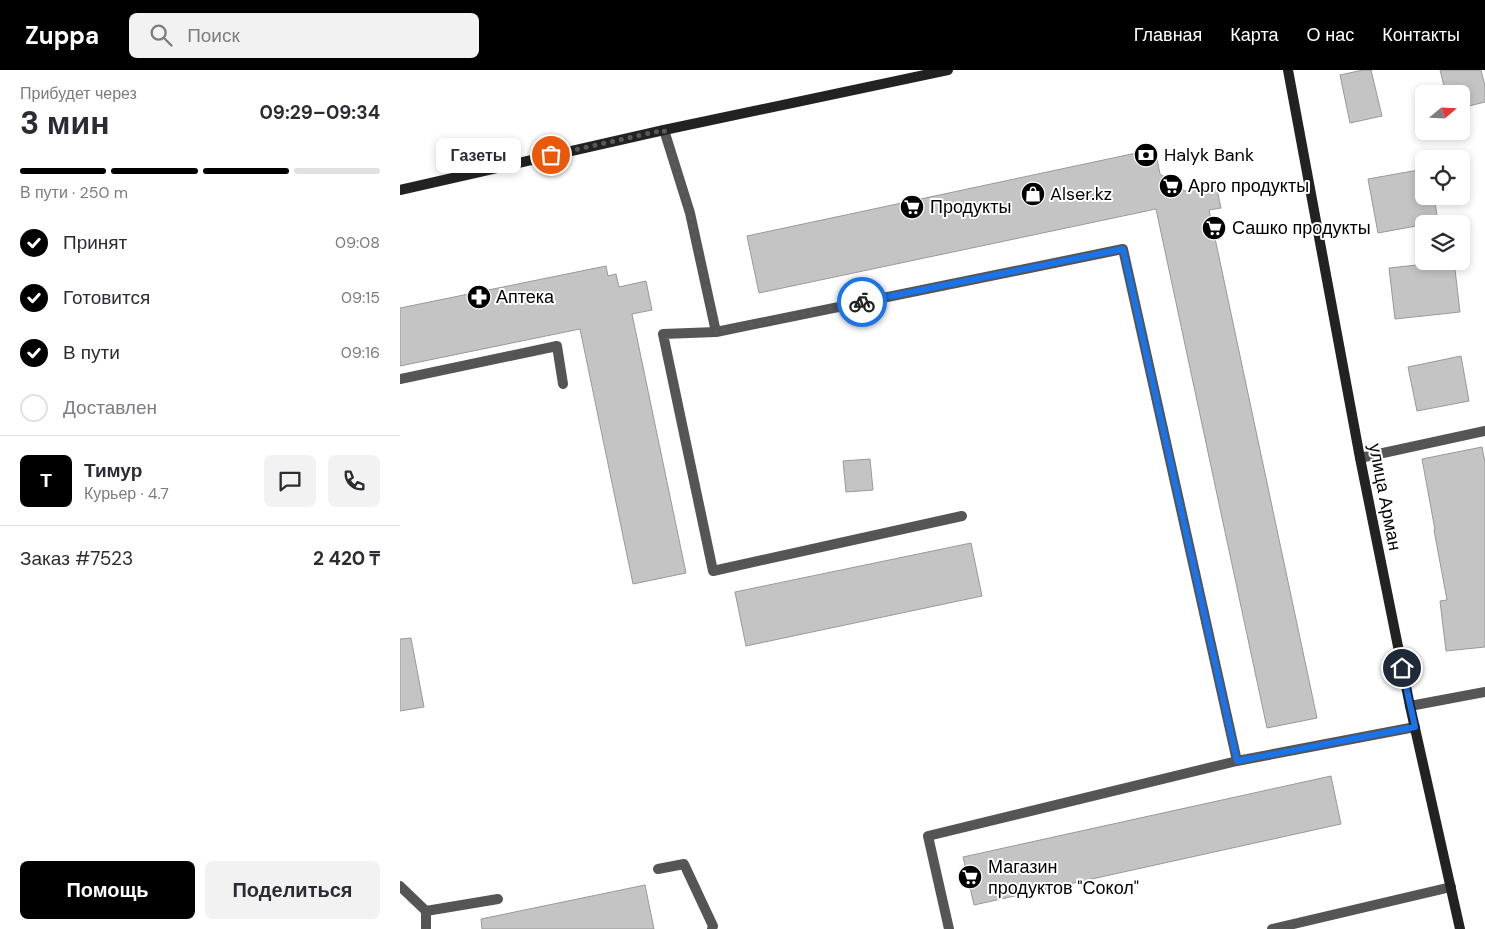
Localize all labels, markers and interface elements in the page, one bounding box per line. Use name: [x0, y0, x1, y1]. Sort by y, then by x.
search box: [129, 13, 479, 58]
text: Zuppa: [25, 20, 99, 51]
icon: search: [147, 21, 175, 49]
text: Поиск: [187, 23, 240, 48]
text: Главная: [1134, 23, 1202, 47]
text: Карта: [1230, 23, 1279, 47]
text: О нас: [1307, 23, 1354, 47]
text: Контакты: [1382, 23, 1460, 47]
text: Прибудет через: [20, 83, 137, 104]
north arrow: [1415, 85, 1470, 140]
map controls: [1415, 85, 1470, 270]
text: 09:29–09:34: [259, 100, 380, 125]
text: 3 мин: [20, 102, 110, 144]
pin: [530, 134, 572, 176]
callout: Газеты: [436, 138, 521, 172]
icon: bag: [537, 141, 565, 169]
bank icon: Halyk Bank: [1133, 142, 1159, 168]
place label: Halyk Bank: [1164, 143, 1254, 167]
text: Газеты: [451, 145, 506, 166]
button: locate: [1415, 150, 1470, 205]
supermarket icon: Арго продукты: [1158, 173, 1184, 199]
place label: Арго продукты: [1188, 174, 1309, 198]
shop icon: Alser.kz: [1020, 181, 1046, 207]
text: В пути · 250 m: [20, 182, 128, 203]
place label: Alser.kz: [1050, 182, 1112, 206]
supermarket icon: Продукты: [899, 194, 925, 220]
place label: Продукты: [930, 195, 1011, 219]
supermarket icon: Сашко продукты: [1201, 215, 1227, 241]
button: layers: [1415, 215, 1470, 270]
place label: Сашко продукты: [1232, 216, 1371, 240]
icon: check: [20, 229, 48, 257]
text: Принят: [63, 230, 127, 255]
text: 09:08: [335, 232, 380, 253]
courier: [837, 277, 887, 327]
icon: check: [20, 284, 48, 312]
pharmacy icon: Аптека: [466, 284, 492, 310]
text: Готовится: [63, 285, 150, 310]
place label: Аптека: [496, 285, 555, 309]
text: 09:15: [341, 287, 380, 308]
icon: bike: [848, 288, 876, 316]
icon: check: [20, 339, 48, 367]
text: В пути: [63, 340, 120, 365]
text: 09:16: [341, 342, 380, 363]
text: Доставлен: [63, 395, 157, 420]
street label: улица Арман: [1363, 441, 1407, 553]
button: chat: [264, 455, 316, 507]
button: phone: [328, 455, 380, 507]
text: Тимур: [84, 458, 142, 483]
text: Т: [40, 468, 52, 493]
text: Курьер · 4.7: [84, 483, 169, 504]
text: Заказ #7523: [20, 546, 133, 571]
text: 2 420 ₸: [313, 546, 380, 571]
pin: [1381, 647, 1423, 689]
icon: home: [1388, 654, 1416, 682]
place label: Магазин продуктов "Сокол": [988, 855, 1139, 900]
button: Помощь: [20, 861, 195, 919]
button: Поделиться: [205, 861, 380, 919]
supermarket icon: Магазин продуктов "Сокол": [957, 864, 983, 890]

